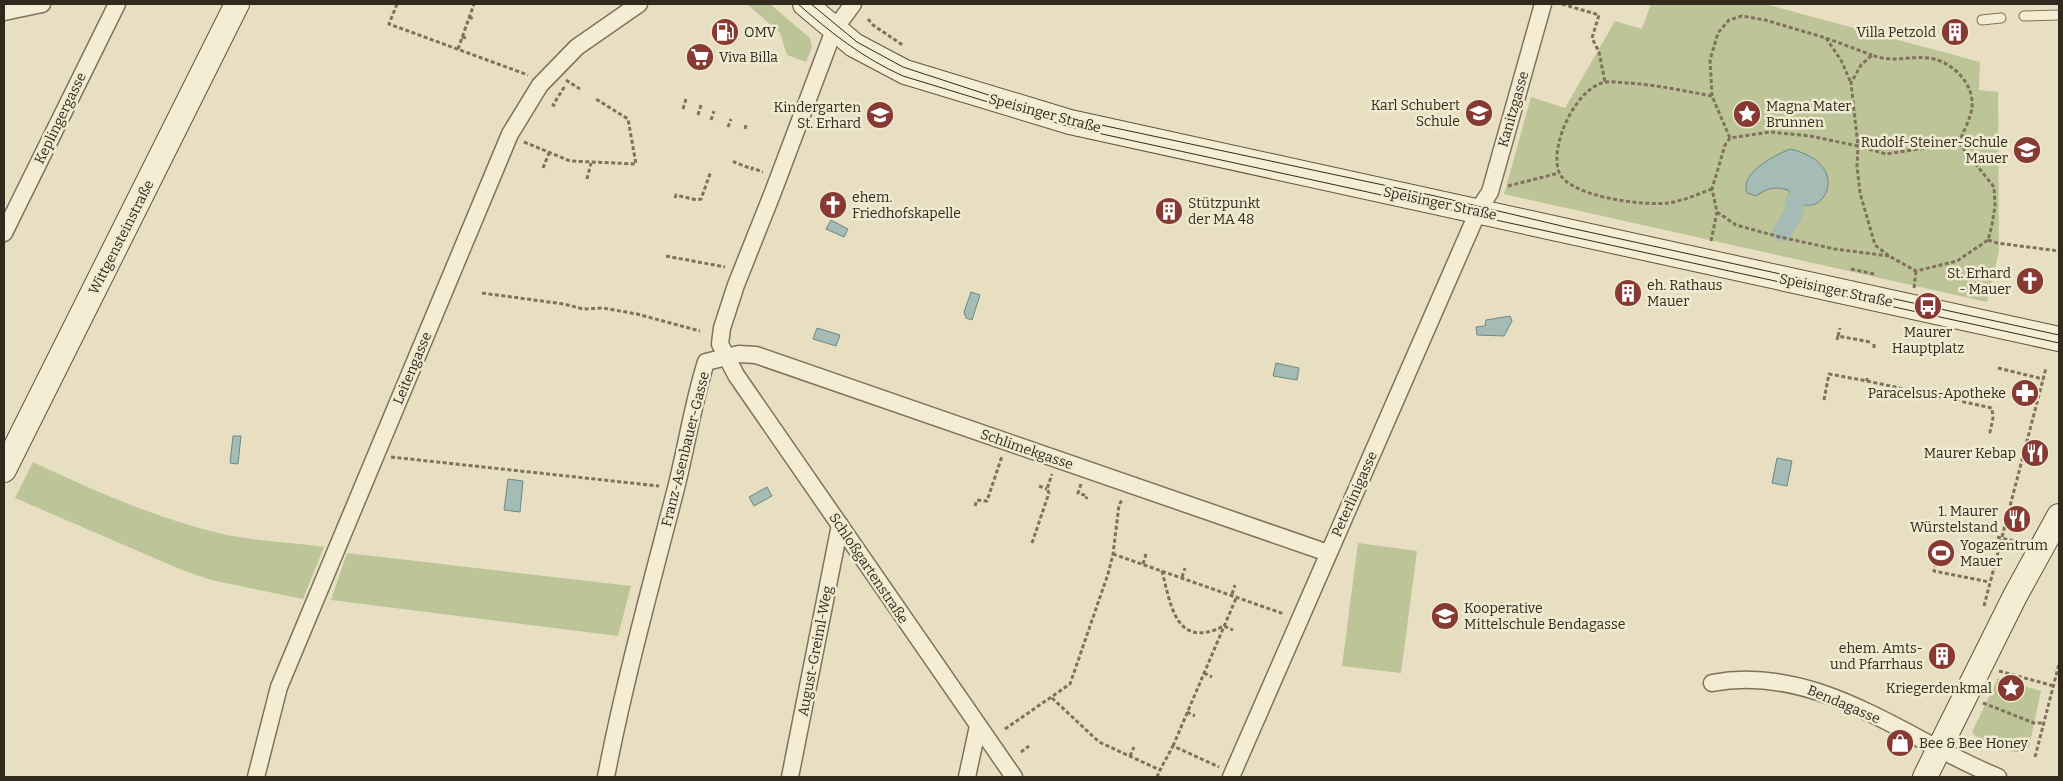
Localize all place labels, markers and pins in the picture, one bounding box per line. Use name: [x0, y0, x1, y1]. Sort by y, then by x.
fuel station icon: OMV: [710, 17, 740, 47]
building icon: Villa Petzold: [1940, 17, 1970, 47]
place label: OMV: [744, 24, 777, 41]
place label: Villa Petzold: [1856, 24, 1936, 41]
supermarket icon: Viva Billa: [685, 42, 715, 72]
place label: Viva Billa: [719, 49, 778, 66]
place label: Karl Schubert Schule: [1371, 97, 1460, 130]
school or university icon: Karl Schubert Schule: [1464, 98, 1494, 128]
place label: Magna Mater Brunnen: [1766, 98, 1851, 131]
place label: Kindergarten St. Erhard: [773, 99, 861, 132]
place icon: Magna Mater Brunnen: [1732, 99, 1762, 129]
school or university icon: Kindergarten St. Erhard: [865, 100, 895, 130]
place label: Rudolf-Steiner-Schule Mauer: [1861, 134, 2008, 167]
school or university icon: Rudolf-Steiner-Schule Mauer: [2012, 135, 2042, 165]
place label: ehem. Friedhofskapelle: [852, 189, 961, 222]
church icon: ehem. Friedhofskapelle: [818, 190, 848, 220]
place label: Stützpunkt der MA 48: [1188, 195, 1260, 228]
building icon: Stützpunkt der MA 48: [1154, 196, 1184, 226]
place label: St. Erhard - Mauer: [1947, 265, 2011, 298]
church icon: St. Erhard - Mauer: [2015, 266, 2045, 296]
place label: eh. Rathaus Mauer: [1647, 277, 1723, 310]
building icon: eh. Rathaus Mauer: [1613, 278, 1643, 308]
bus stop icon: Maurer Hauptplatz: [1913, 291, 1943, 321]
place label: Maurer Hauptplatz: [1892, 324, 1964, 357]
pharmacy icon: Paracelsus-Apotheke: [2010, 378, 2040, 408]
place label: Paracelsus-Apotheke: [1868, 385, 2006, 402]
restaurant icon: Maurer Kebap: [2020, 438, 2050, 468]
place label: Maurer Kebap: [1924, 445, 2016, 462]
place label: 1. Maurer Würstelstand: [1910, 503, 1998, 536]
restaurant icon: 1. Maurer Würstelstand: [2002, 504, 2032, 534]
place label: Yogazentrum Mauer: [1960, 537, 2048, 570]
sports icon: Yogazentrum Mauer: [1926, 538, 1956, 568]
place label: Kooperative Mittelschule Bendagasse: [1464, 600, 1625, 633]
school or university icon: Kooperative Mittelschule Bendagasse: [1430, 601, 1460, 631]
place label: ehem. Amts- und Pfarrhaus: [1830, 640, 1923, 673]
building icon: ehem. Amts- und Pfarrhaus: [1927, 641, 1957, 671]
place icon: Kriegerdenkmal: [1996, 673, 2026, 703]
place label: Kriegerdenkmal: [1886, 680, 1992, 697]
shop icon: Bee & Bee Honey: [1885, 728, 1915, 758]
place label: Bee & Bee Honey: [1919, 735, 2029, 752]

